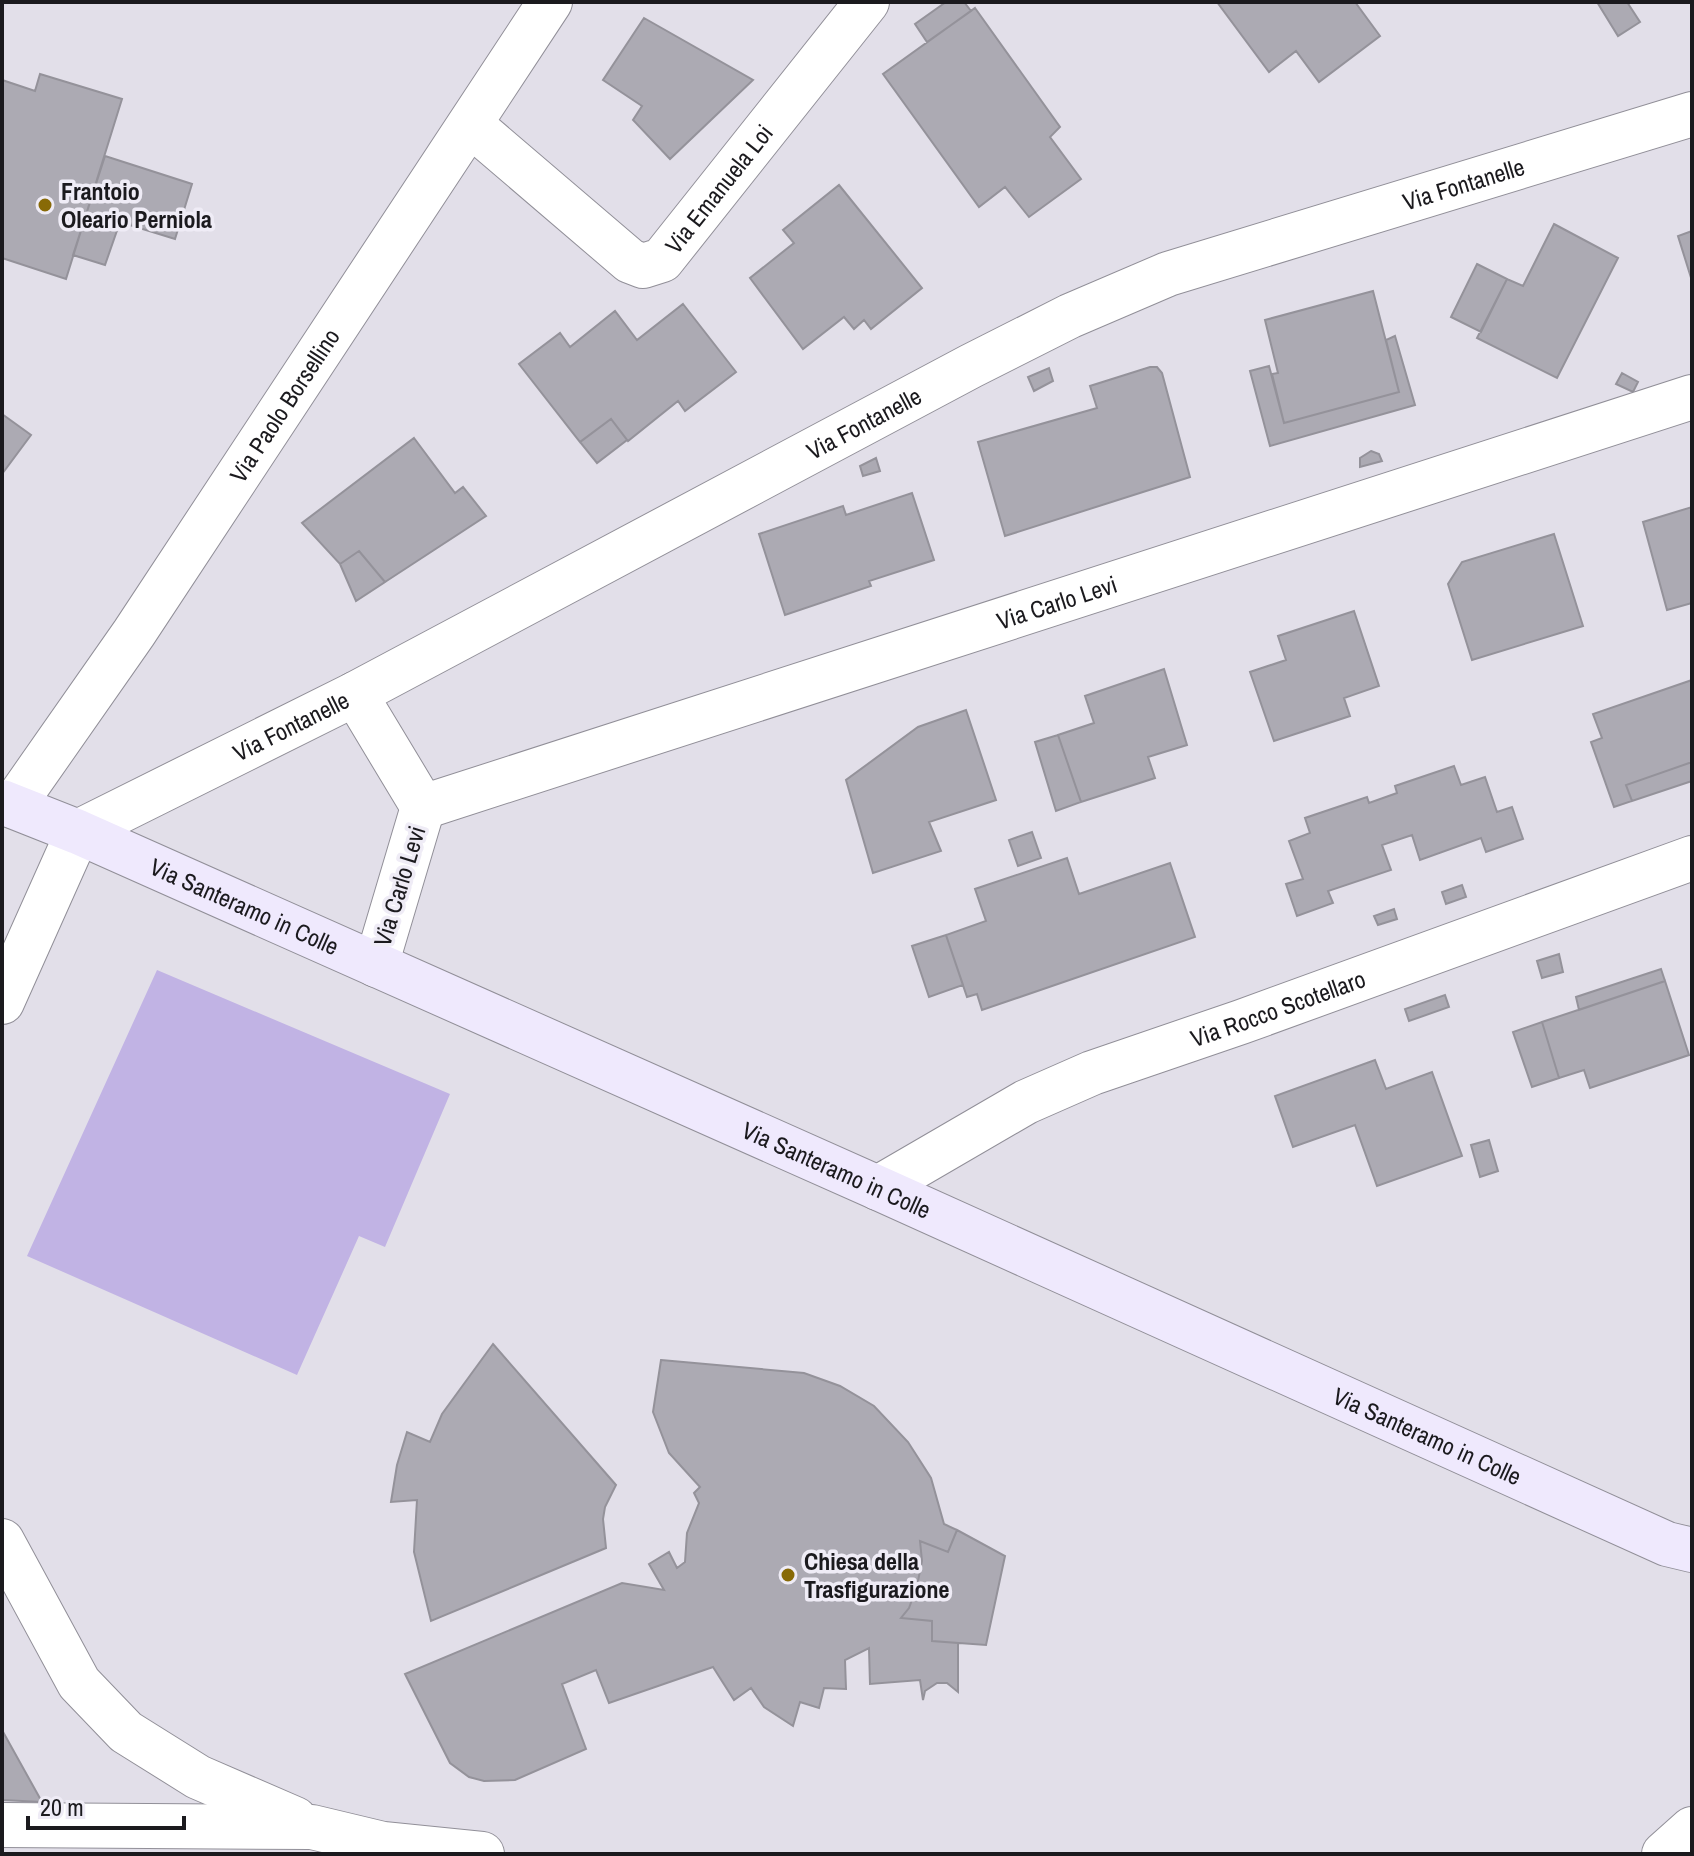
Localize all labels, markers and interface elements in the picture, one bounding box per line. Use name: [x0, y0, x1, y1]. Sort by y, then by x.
street label: Via Emanuela Loi: [657, 118, 780, 260]
street label: Via Fontanelle: [1399, 150, 1528, 217]
place label: Frantoio Oleario Perniola: [61, 175, 212, 235]
marker: Frantoio Oleario Perniola: [36, 196, 54, 214]
street label: Via Paolo Borsellino: [222, 322, 347, 488]
street label: Via Fontanelle: [801, 379, 927, 467]
street label: Via Carlo Levi: [993, 568, 1121, 637]
street label: Via Fontanelle: [227, 684, 354, 768]
street label: Via Carlo Levi: [366, 822, 432, 950]
street label: Via Santeramo in Colle: [145, 850, 344, 962]
street label: Via Rocco Scotellaro: [1186, 962, 1370, 1054]
street label: Via Santeramo in Colle: [737, 1114, 936, 1226]
street label: Via Santeramo in Colle: [1328, 1379, 1527, 1492]
place label: Chiesa della Trasfigurazione: [804, 1545, 950, 1605]
marker: Chiesa della Trasfigurazione: [779, 1566, 797, 1584]
scale bar: [28, 1780, 184, 1830]
text: 20 m: [40, 1791, 84, 1823]

